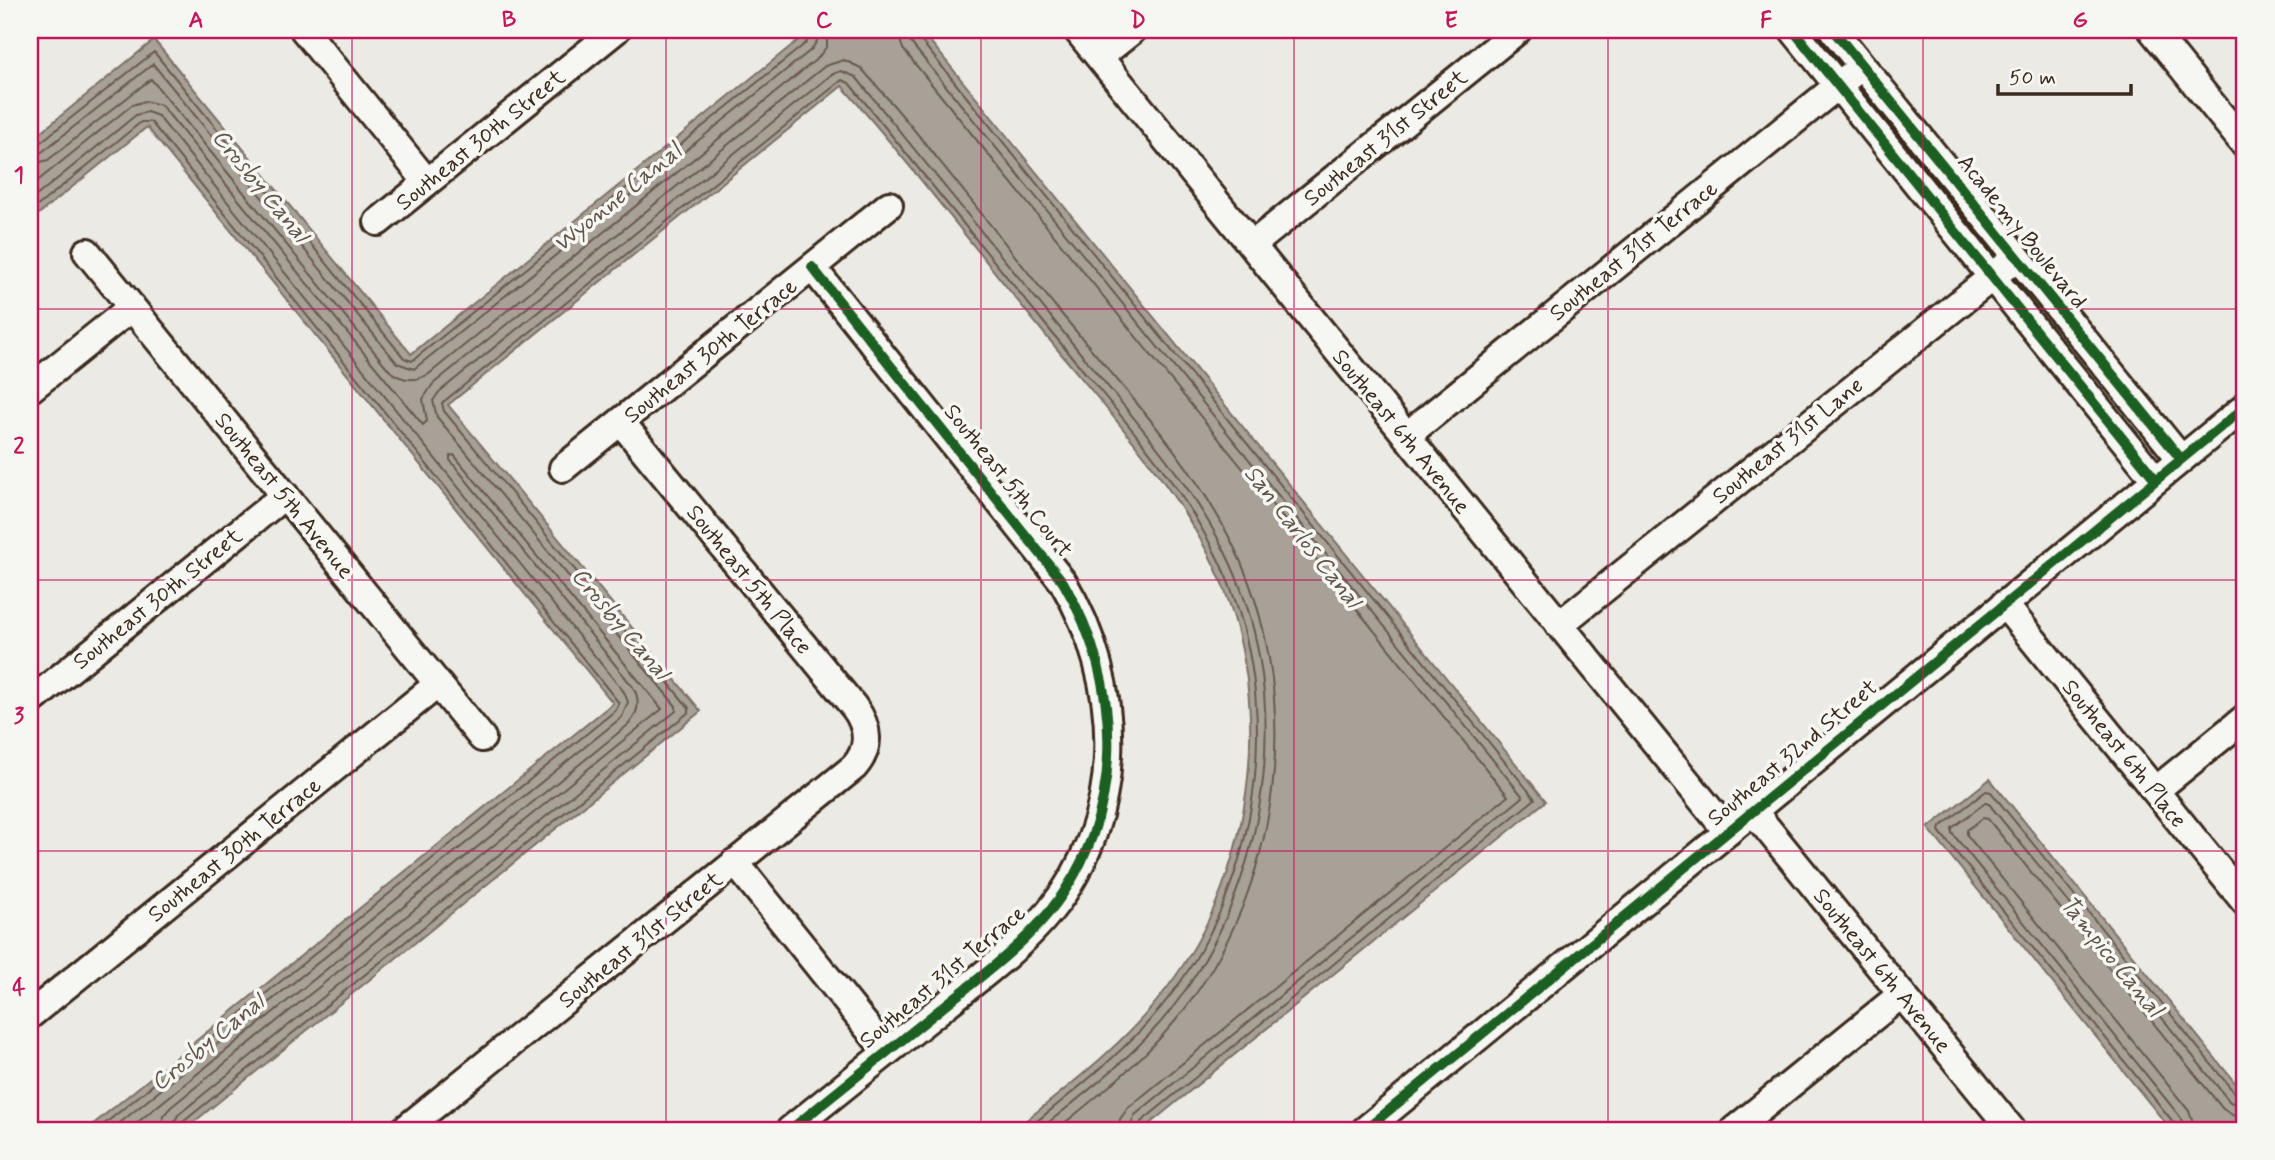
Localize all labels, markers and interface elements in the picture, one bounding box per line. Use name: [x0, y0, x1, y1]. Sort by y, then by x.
text: A: [188, 6, 204, 36]
text: B: [502, 6, 517, 36]
text: C: [816, 6, 833, 36]
text: D: [1130, 6, 1146, 36]
text: E: [1444, 6, 1458, 36]
text: F: [1760, 6, 1772, 36]
text: G: [2072, 6, 2088, 36]
scale bar: [1998, 52, 2132, 96]
street label: Southeast 30th Street: [390, 63, 573, 218]
street label: Southeast 31st Street: [1298, 63, 1475, 214]
text: 50 m: [2009, 64, 2056, 92]
water label: Crosby Canal: [205, 123, 317, 252]
water label: Wyonne Canal: [547, 135, 690, 260]
street label: Academy Boulevard: [1950, 149, 2093, 316]
text: 1: [14, 161, 24, 191]
street label: Southeast 31st Terrace: [1544, 174, 1725, 329]
street label: Southeast 30th Terrace: [618, 272, 804, 431]
street label: Southeast 6th Avenue: [1325, 344, 1476, 521]
street label: Southeast 31st Lane: [1706, 371, 1870, 512]
street label: Southeast 5th Court: [936, 398, 1079, 564]
street label: Southeast 5th Avenue: [207, 407, 360, 586]
text: 2: [13, 432, 25, 462]
water label: San Carlos Canal: [1236, 459, 1369, 617]
street label: Southeast 5th Place: [679, 499, 818, 661]
street label: Southeast 30th Street: [67, 522, 250, 677]
water label: Crosby Canal: [564, 561, 678, 689]
street label: Southeast 32nd Street: [1702, 673, 1885, 834]
street label: Southeast 6th Place: [2054, 674, 2193, 835]
text: 3: [14, 702, 25, 732]
street label: Southeast 30th Terrace: [142, 771, 328, 930]
street label: Southeast 31st Street: [553, 865, 730, 1016]
street label: Southeast 6th Avenue: [1806, 883, 1957, 1060]
water label: Tampico Canal: [2052, 890, 2171, 1026]
street label: Southeast 31st Terrace: [854, 899, 1033, 1056]
text: 4: [12, 973, 26, 1003]
water label: Crosby Canal: [145, 986, 274, 1098]

